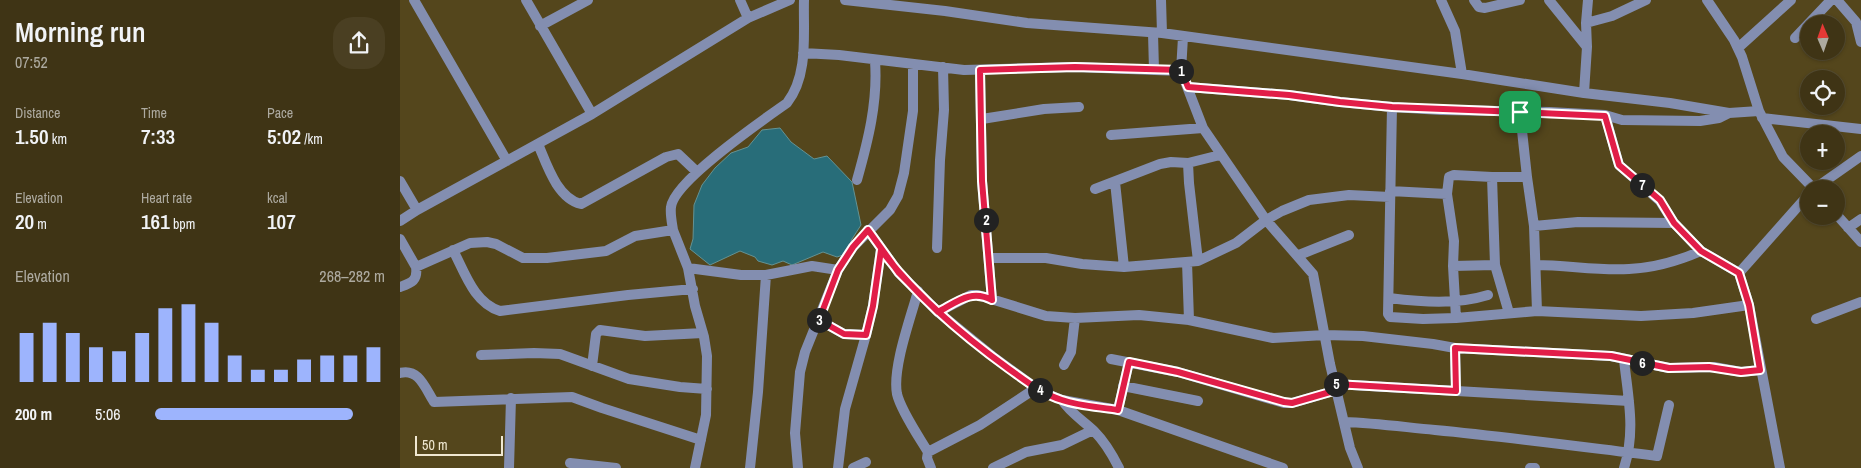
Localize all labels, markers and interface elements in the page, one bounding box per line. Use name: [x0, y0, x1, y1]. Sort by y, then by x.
text: Morning run: [15, 13, 146, 51]
north arrow: [1800, 15, 1845, 60]
map controls: [1800, 15, 1845, 225]
button: share: [333, 17, 385, 69]
text: 07:52: [15, 51, 48, 73]
pin: 1: [1168, 58, 1194, 84]
text: 1: [1178, 62, 1185, 80]
button: locate: [1800, 70, 1845, 115]
pin: [1499, 91, 1541, 133]
icon: arrive: [1506, 98, 1534, 126]
text: Distance: [15, 104, 60, 122]
text: Time: [141, 104, 167, 122]
text: Pace: [267, 104, 293, 122]
text: 1.50: [15, 122, 49, 151]
text: 7:33: [141, 122, 175, 151]
text: 5:02: [267, 122, 301, 151]
button: +: [1800, 125, 1845, 170]
text: km: [49, 130, 67, 148]
text: /km: [301, 130, 323, 148]
pin: 7: [1630, 172, 1654, 198]
text: 7: [1639, 176, 1646, 194]
button: −: [1800, 180, 1845, 225]
text: Elevation: [15, 189, 63, 207]
text: Heart rate: [141, 189, 192, 207]
text: kcal: [267, 189, 287, 207]
text: 20: [15, 207, 34, 236]
text: 161: [141, 207, 170, 236]
text: 107: [267, 207, 296, 236]
pin: 2: [974, 208, 998, 232]
text: 2: [983, 211, 990, 229]
text: m: [34, 215, 47, 233]
text: bpm: [170, 215, 195, 233]
text: Elevation: [15, 265, 70, 287]
text: 268–282 m: [319, 265, 385, 287]
pin: 3: [806, 308, 832, 332]
text: 3: [816, 311, 823, 329]
pin: 6: [1630, 350, 1654, 376]
text: 6: [1639, 354, 1646, 372]
pin: 5: [1324, 372, 1348, 396]
text: 5: [1333, 375, 1340, 393]
pin: 4: [1028, 378, 1052, 402]
text: 4: [1037, 381, 1044, 399]
text: 200 m: [15, 403, 52, 425]
text: 5:06: [95, 403, 121, 425]
scale bar: [415, 433, 502, 456]
text: 50 m: [422, 436, 448, 454]

